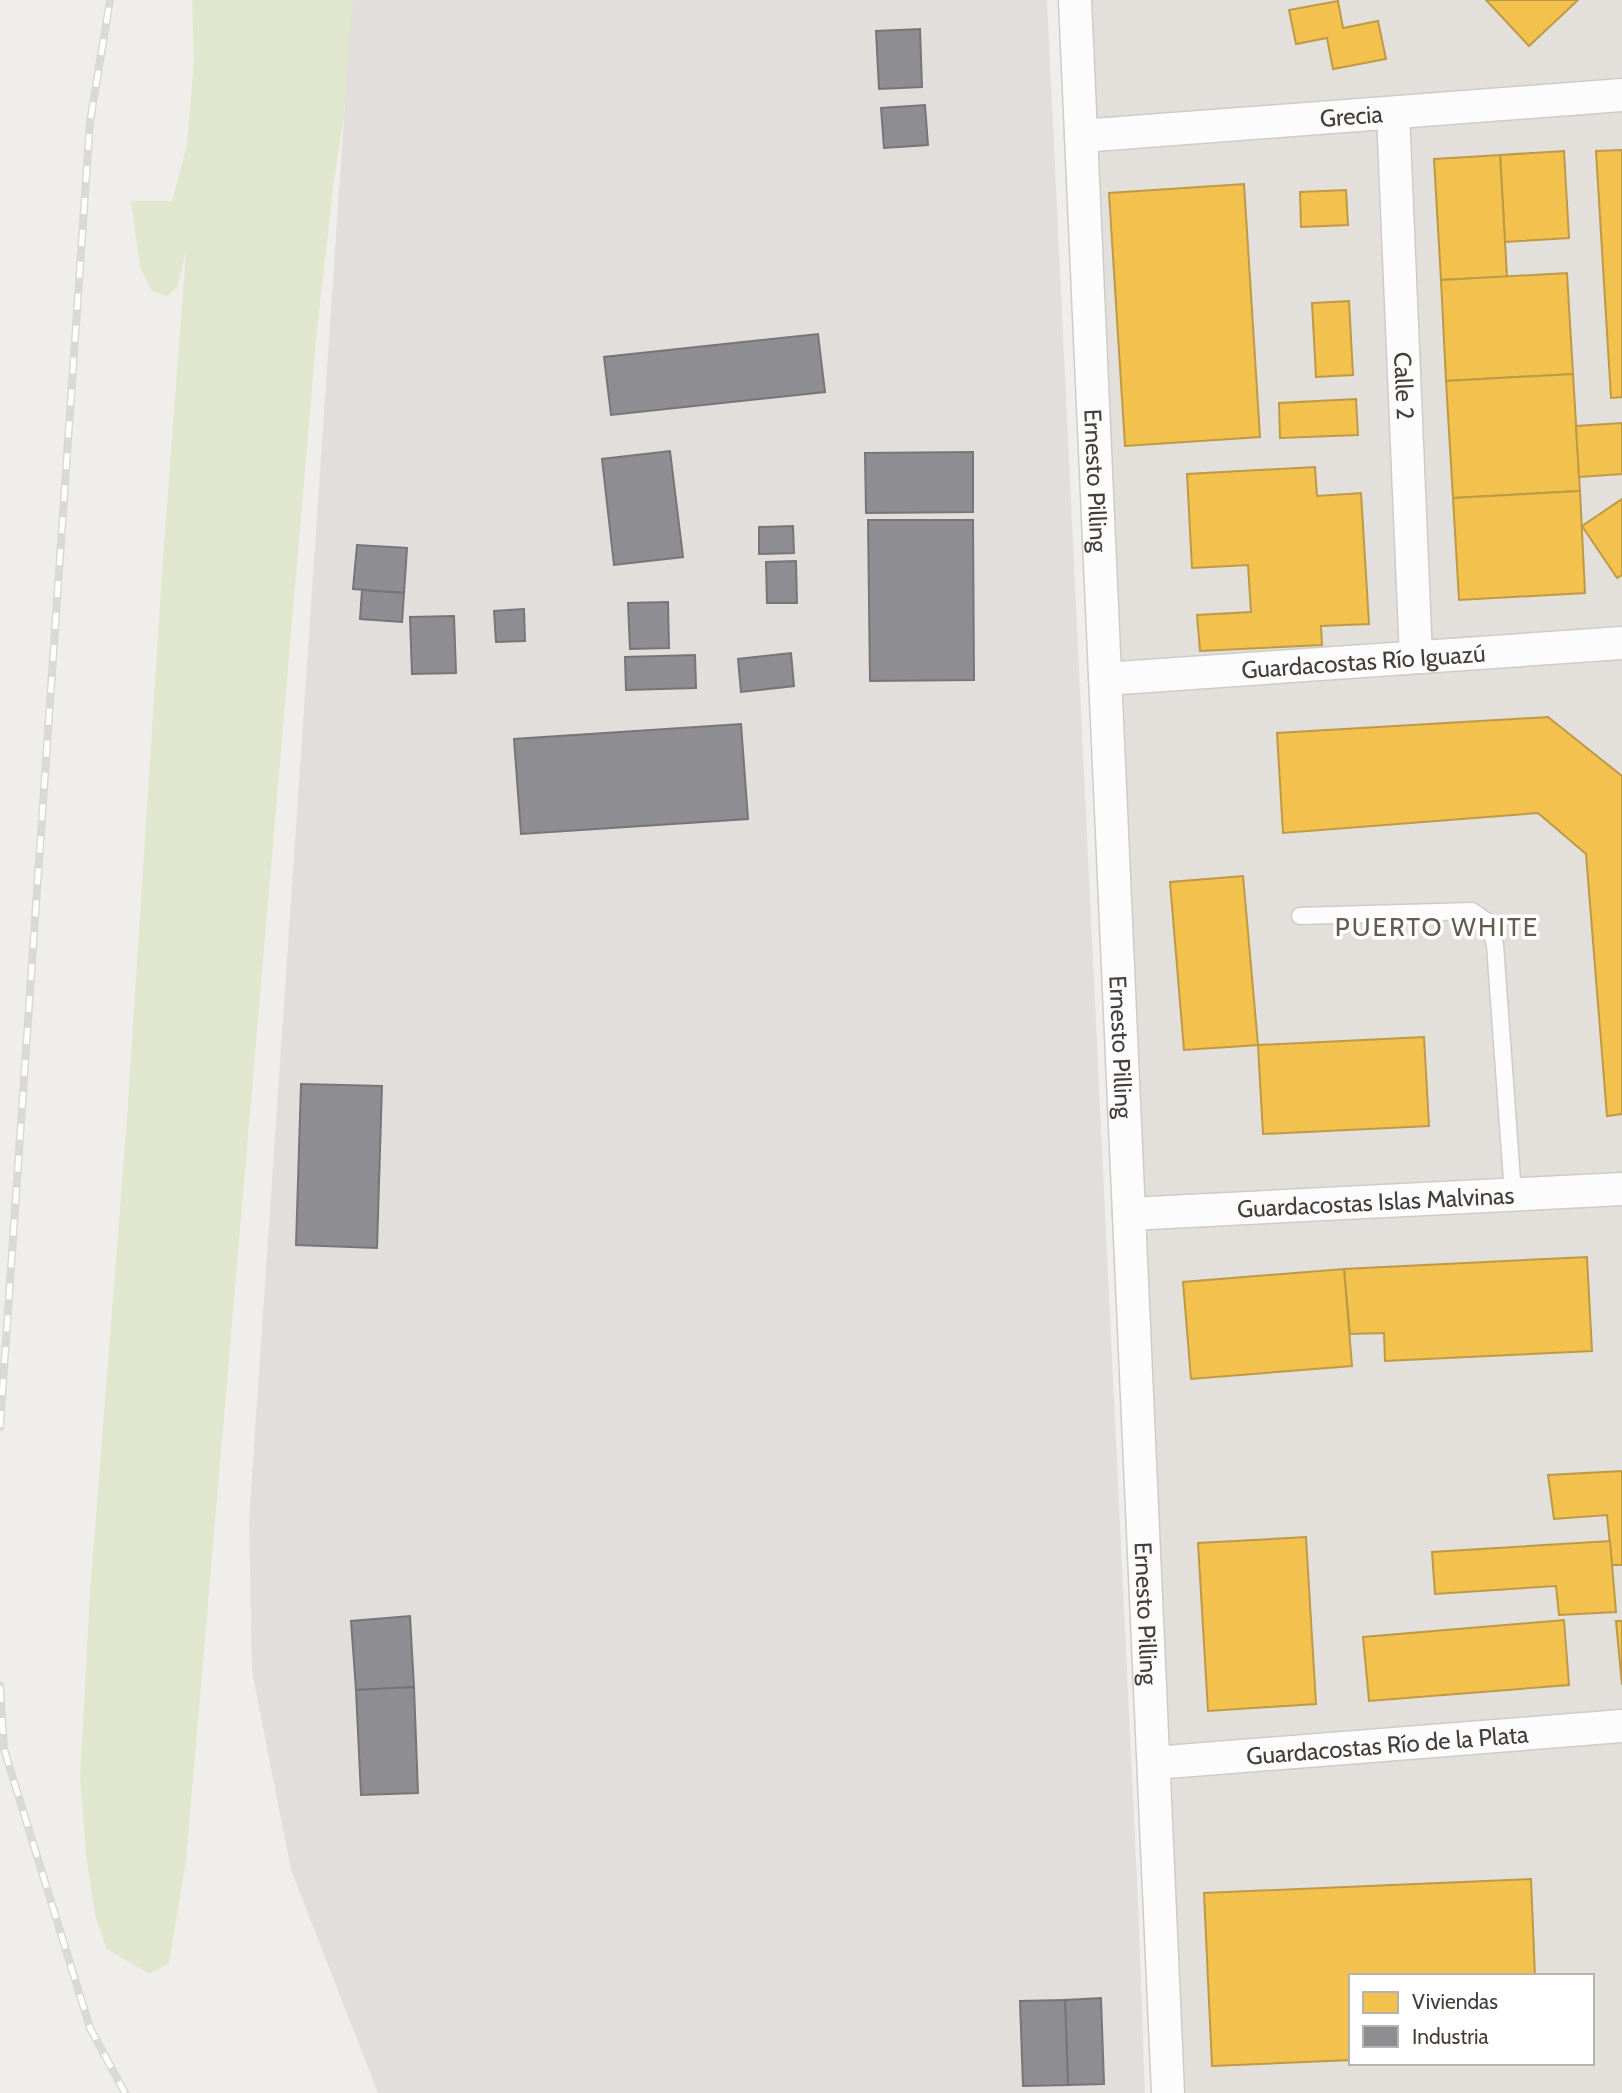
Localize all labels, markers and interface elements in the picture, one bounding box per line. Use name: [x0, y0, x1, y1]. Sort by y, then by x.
street label: Grecia: [1319, 99, 1384, 132]
street label: Calle 2: [1389, 351, 1420, 420]
street label: Ernesto Pilling: [1079, 408, 1114, 554]
street label: Guardacostas Río Iguazú: [1240, 638, 1486, 684]
district label: PUERTO WHITE: [1335, 911, 1539, 943]
street label: Ernesto Pilling: [1104, 975, 1139, 1120]
street label: Guardacostas Islas Malvinas: [1236, 1180, 1515, 1223]
street label: Ernesto Pilling: [1129, 1541, 1164, 1687]
street label: Guardacostas Río de la Plata: [1245, 1719, 1530, 1770]
legend: [1349, 1974, 1594, 2065]
text: Viviendas: [1412, 1989, 1498, 2014]
text: Industria: [1412, 2024, 1489, 2049]

